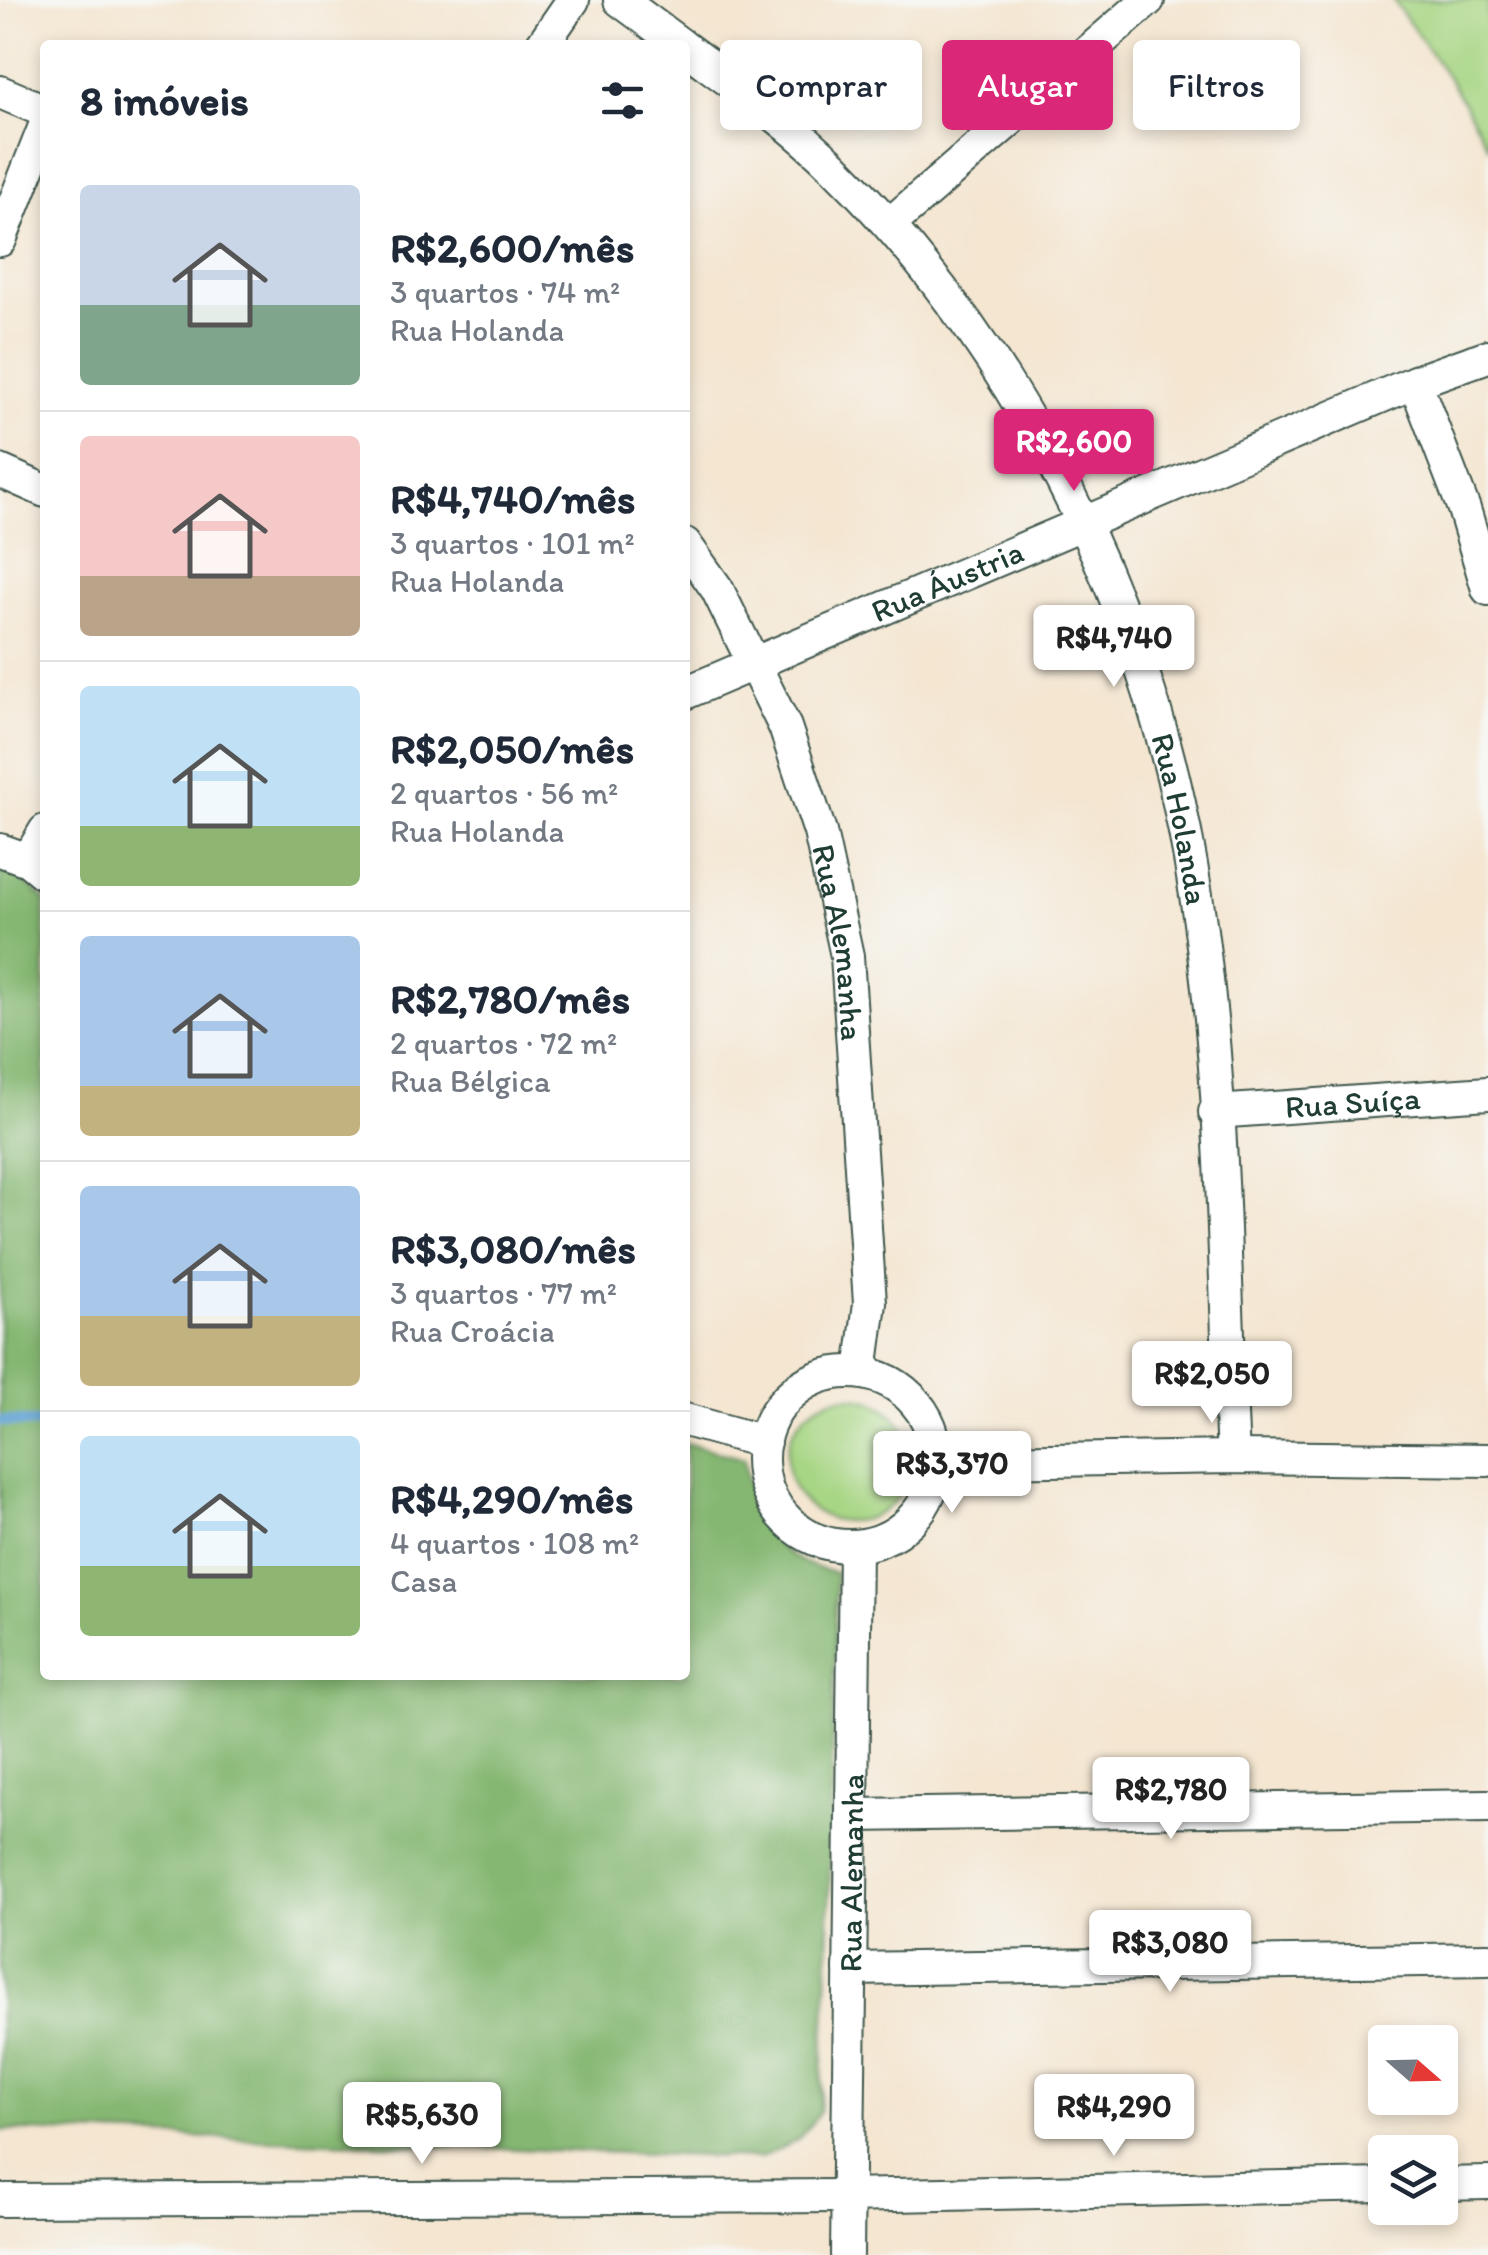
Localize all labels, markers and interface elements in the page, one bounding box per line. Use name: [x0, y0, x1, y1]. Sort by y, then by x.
chip: Comprar: [720, 40, 922, 130]
chip: Alugar: [942, 40, 1113, 130]
chip: Filtros: [1133, 40, 1300, 130]
icon: filters: [595, 73, 650, 128]
text: 8 imóveis: [80, 75, 249, 126]
text: R$2,600/mês: [390, 222, 634, 273]
icon: home: [160, 225, 280, 345]
text: 3 quartos · 74 m²: [390, 273, 620, 311]
text: Rua Holanda: [390, 311, 564, 349]
pin: R$2,600: [982, 409, 1166, 494]
text: R$2,600: [1016, 422, 1132, 460]
text: R$4,740/mês: [390, 473, 636, 524]
icon: home: [160, 476, 280, 596]
text: 3 quartos · 101 m²: [390, 524, 635, 562]
street label: Rua Áustria: [866, 532, 1029, 630]
text: Rua Holanda: [390, 562, 564, 600]
pin: R$4,740: [1022, 605, 1206, 690]
text: R$4,740: [1055, 618, 1173, 656]
text: R$2,050/mês: [390, 723, 634, 774]
icon: home: [160, 726, 280, 846]
street label: Rua Holanda: [1143, 729, 1216, 908]
text: 2 quartos · 56 m²: [390, 774, 618, 812]
text: Rua Holanda: [390, 812, 564, 850]
street label: Rua Alemanha: [804, 841, 872, 1042]
text: R$2,780/mês: [390, 973, 630, 1024]
icon: home: [160, 976, 280, 1096]
text: 2 quartos · 72 m²: [390, 1024, 617, 1062]
text: Rua Bélgica: [390, 1062, 551, 1100]
street label: Rua Suíça: [1284, 1079, 1422, 1126]
text: R$3,080/mês: [390, 1223, 636, 1274]
icon: home: [160, 1226, 280, 1346]
text: 3 quartos · 77 m²: [390, 1274, 617, 1312]
text: Rua Croácia: [390, 1312, 555, 1350]
pin: R$2,050: [1120, 1341, 1304, 1426]
text: R$2,050: [1154, 1354, 1270, 1392]
pin: R$3,370: [860, 1431, 1044, 1516]
text: R$3,370: [895, 1444, 1009, 1482]
text: R$4,290/mês: [390, 1473, 634, 1524]
icon: home: [160, 1476, 280, 1596]
text: 4 quartos · 108 m²: [390, 1524, 639, 1562]
text: Casa: [390, 1562, 457, 1600]
pin: R$2,780: [1079, 1757, 1263, 1842]
text: R$2,780: [1114, 1770, 1228, 1808]
street label: Rua Alemanha: [831, 1773, 871, 1973]
pin: R$3,080: [1078, 1910, 1262, 1995]
text: R$3,080: [1111, 1923, 1229, 1961]
north arrow: [1368, 2025, 1458, 2115]
map controls: [1368, 2025, 1458, 2225]
pin: R$4,290: [1022, 2074, 1206, 2159]
pin: R$5,630: [330, 2082, 514, 2167]
text: R$4,290: [1056, 2087, 1172, 2125]
text: R$5,630: [365, 2095, 479, 2133]
button: layers: [1368, 2135, 1458, 2225]

